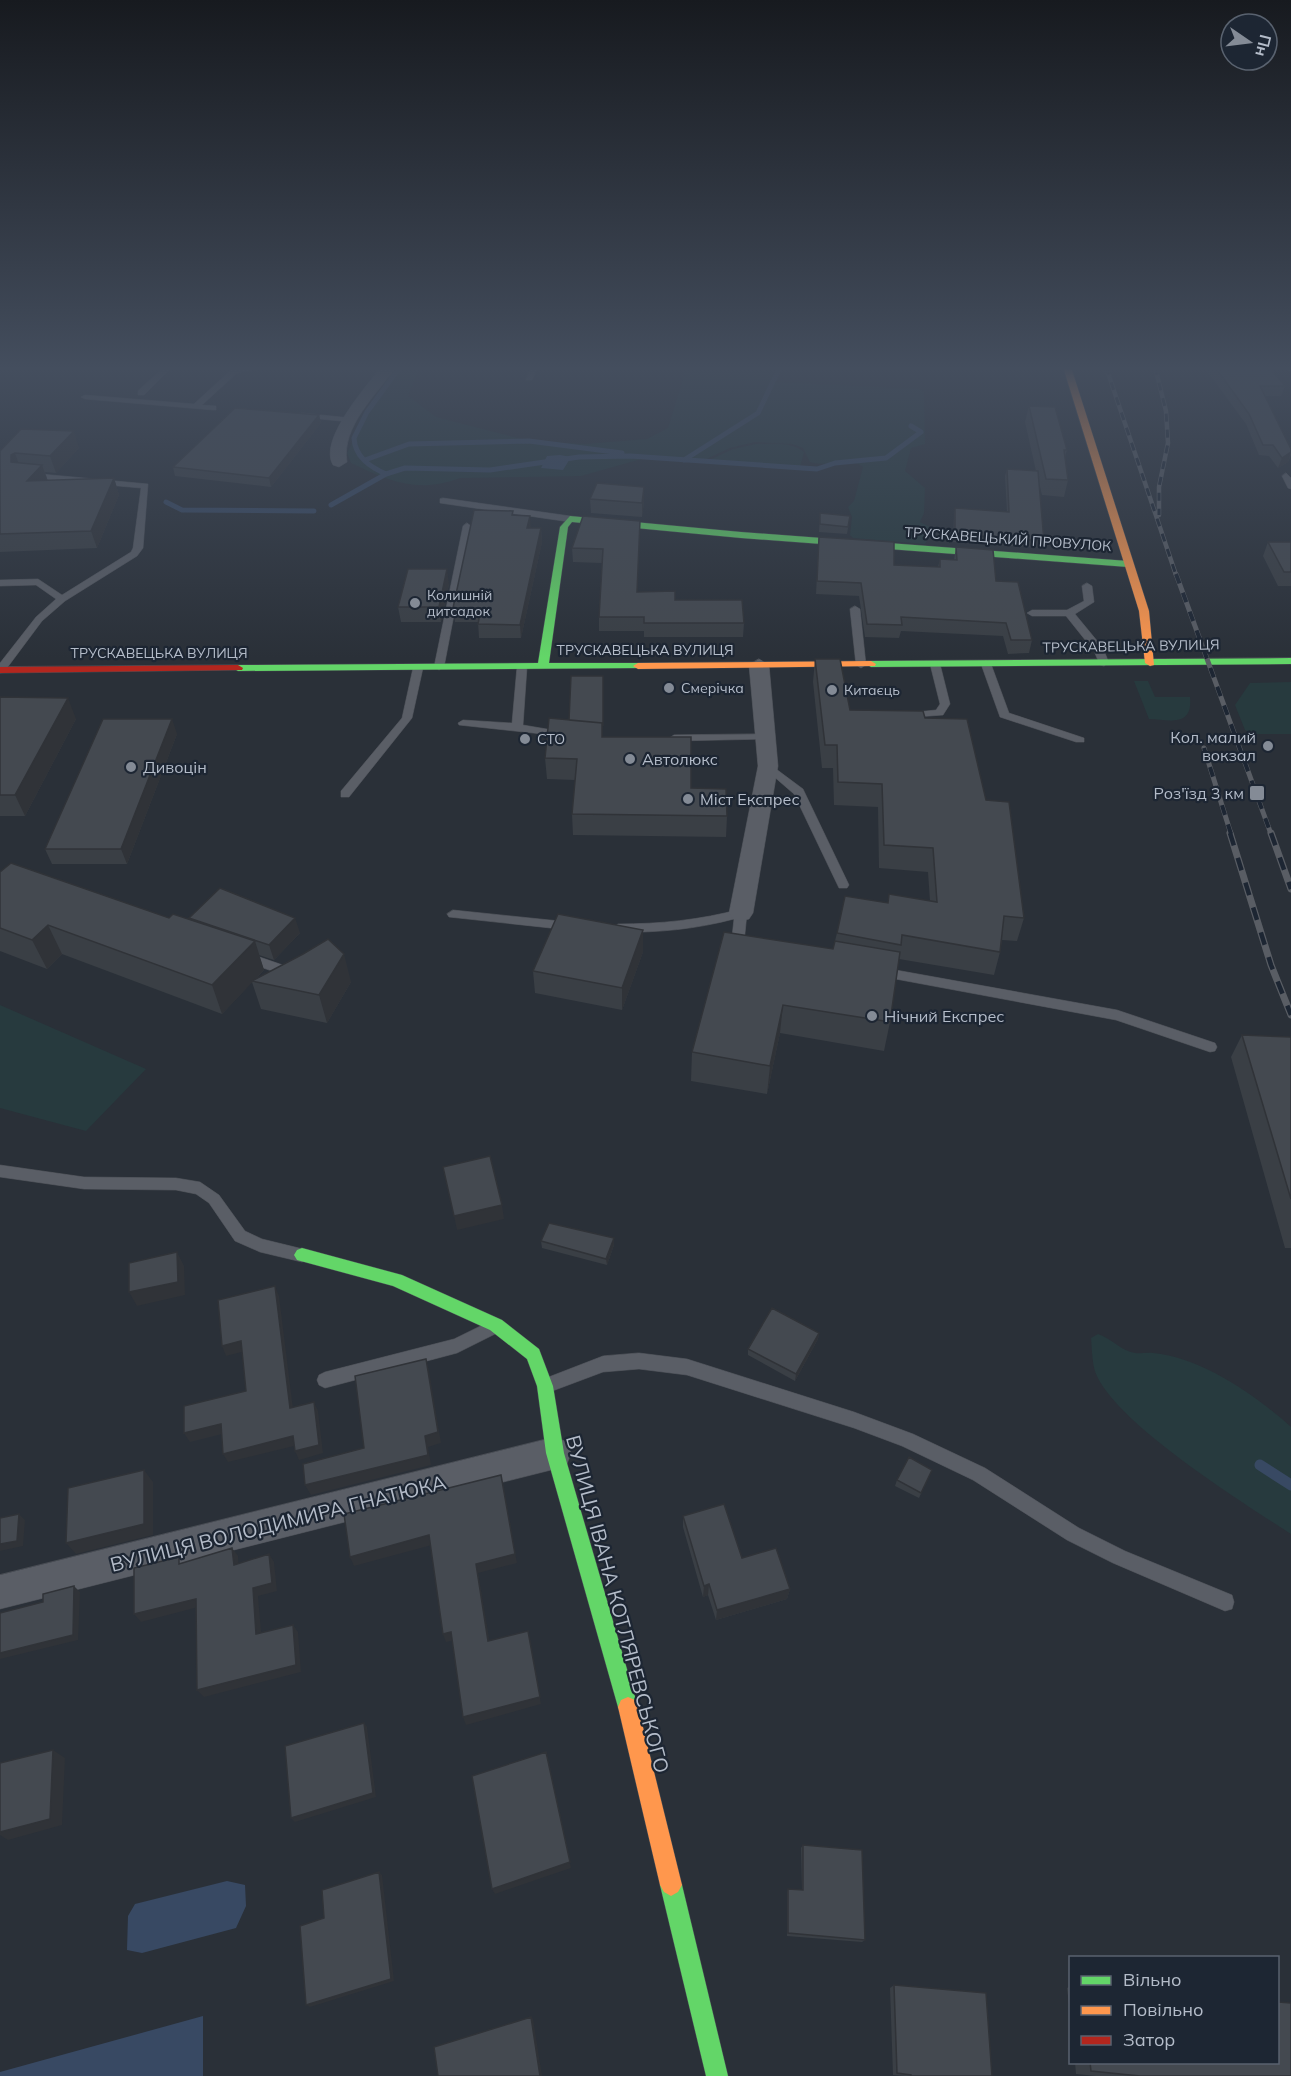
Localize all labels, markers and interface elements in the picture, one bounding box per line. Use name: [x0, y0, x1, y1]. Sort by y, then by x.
north arrow: [1219, 12, 1279, 72]
text: Пн: [1251, 32, 1276, 59]
street label: ТРУСКАВЕЦЬКИЙ ПРОВУЛОК: [904, 523, 1113, 555]
place label: Колишній дитсадок: [427, 586, 492, 620]
marker: Колишній дитсадок: [408, 596, 422, 610]
street label: ТРУСКАВЕЦЬКА ВУЛИЦЯ: [1042, 635, 1220, 657]
street label: ТРУСКАВЕЦЬКА ВУЛИЦЯ: [556, 641, 734, 659]
street label: ТРУСКАВЕЦЬКА ВУЛИЦЯ: [70, 644, 248, 662]
place label: Смерічка: [681, 679, 744, 697]
marker: Смерічка: [662, 681, 676, 695]
place label: Китаєць: [844, 681, 900, 699]
marker: Китаєць: [825, 683, 839, 697]
place label: Кол. малий вокзал: [1170, 727, 1256, 765]
place label: СТО: [537, 730, 565, 748]
marker: СТО: [518, 732, 532, 746]
marker: Кол. малий вокзал: [1261, 739, 1275, 753]
place label: Автолюкс: [642, 749, 718, 769]
marker: Автолюкс: [623, 752, 637, 766]
place label: Дивоцін: [143, 757, 207, 777]
marker: Дивоцін: [124, 760, 138, 774]
place label: Роз'їзд 3 км: [1154, 783, 1244, 803]
marker: Роз'їзд 3 км: [1248, 784, 1266, 802]
place label: Міст Експрес: [700, 789, 800, 809]
marker: Міст Експрес: [681, 792, 695, 806]
place label: Нічний Експрес: [884, 1006, 1004, 1026]
marker: Нічний Експрес: [865, 1009, 879, 1023]
street label: ВУЛИЦЯ ІВАНА КОТЛЯРЕВСЬКОГО: [561, 1432, 675, 1776]
street label: ВУЛИЦЯ ВОЛОДИМИРА ГНАТЮКА: [107, 1469, 449, 1577]
legend: [1069, 1956, 1279, 2064]
text: Вільно: [1123, 1968, 1181, 1991]
text: Повільно: [1123, 1998, 1203, 2021]
text: Затор: [1123, 2028, 1175, 2051]

